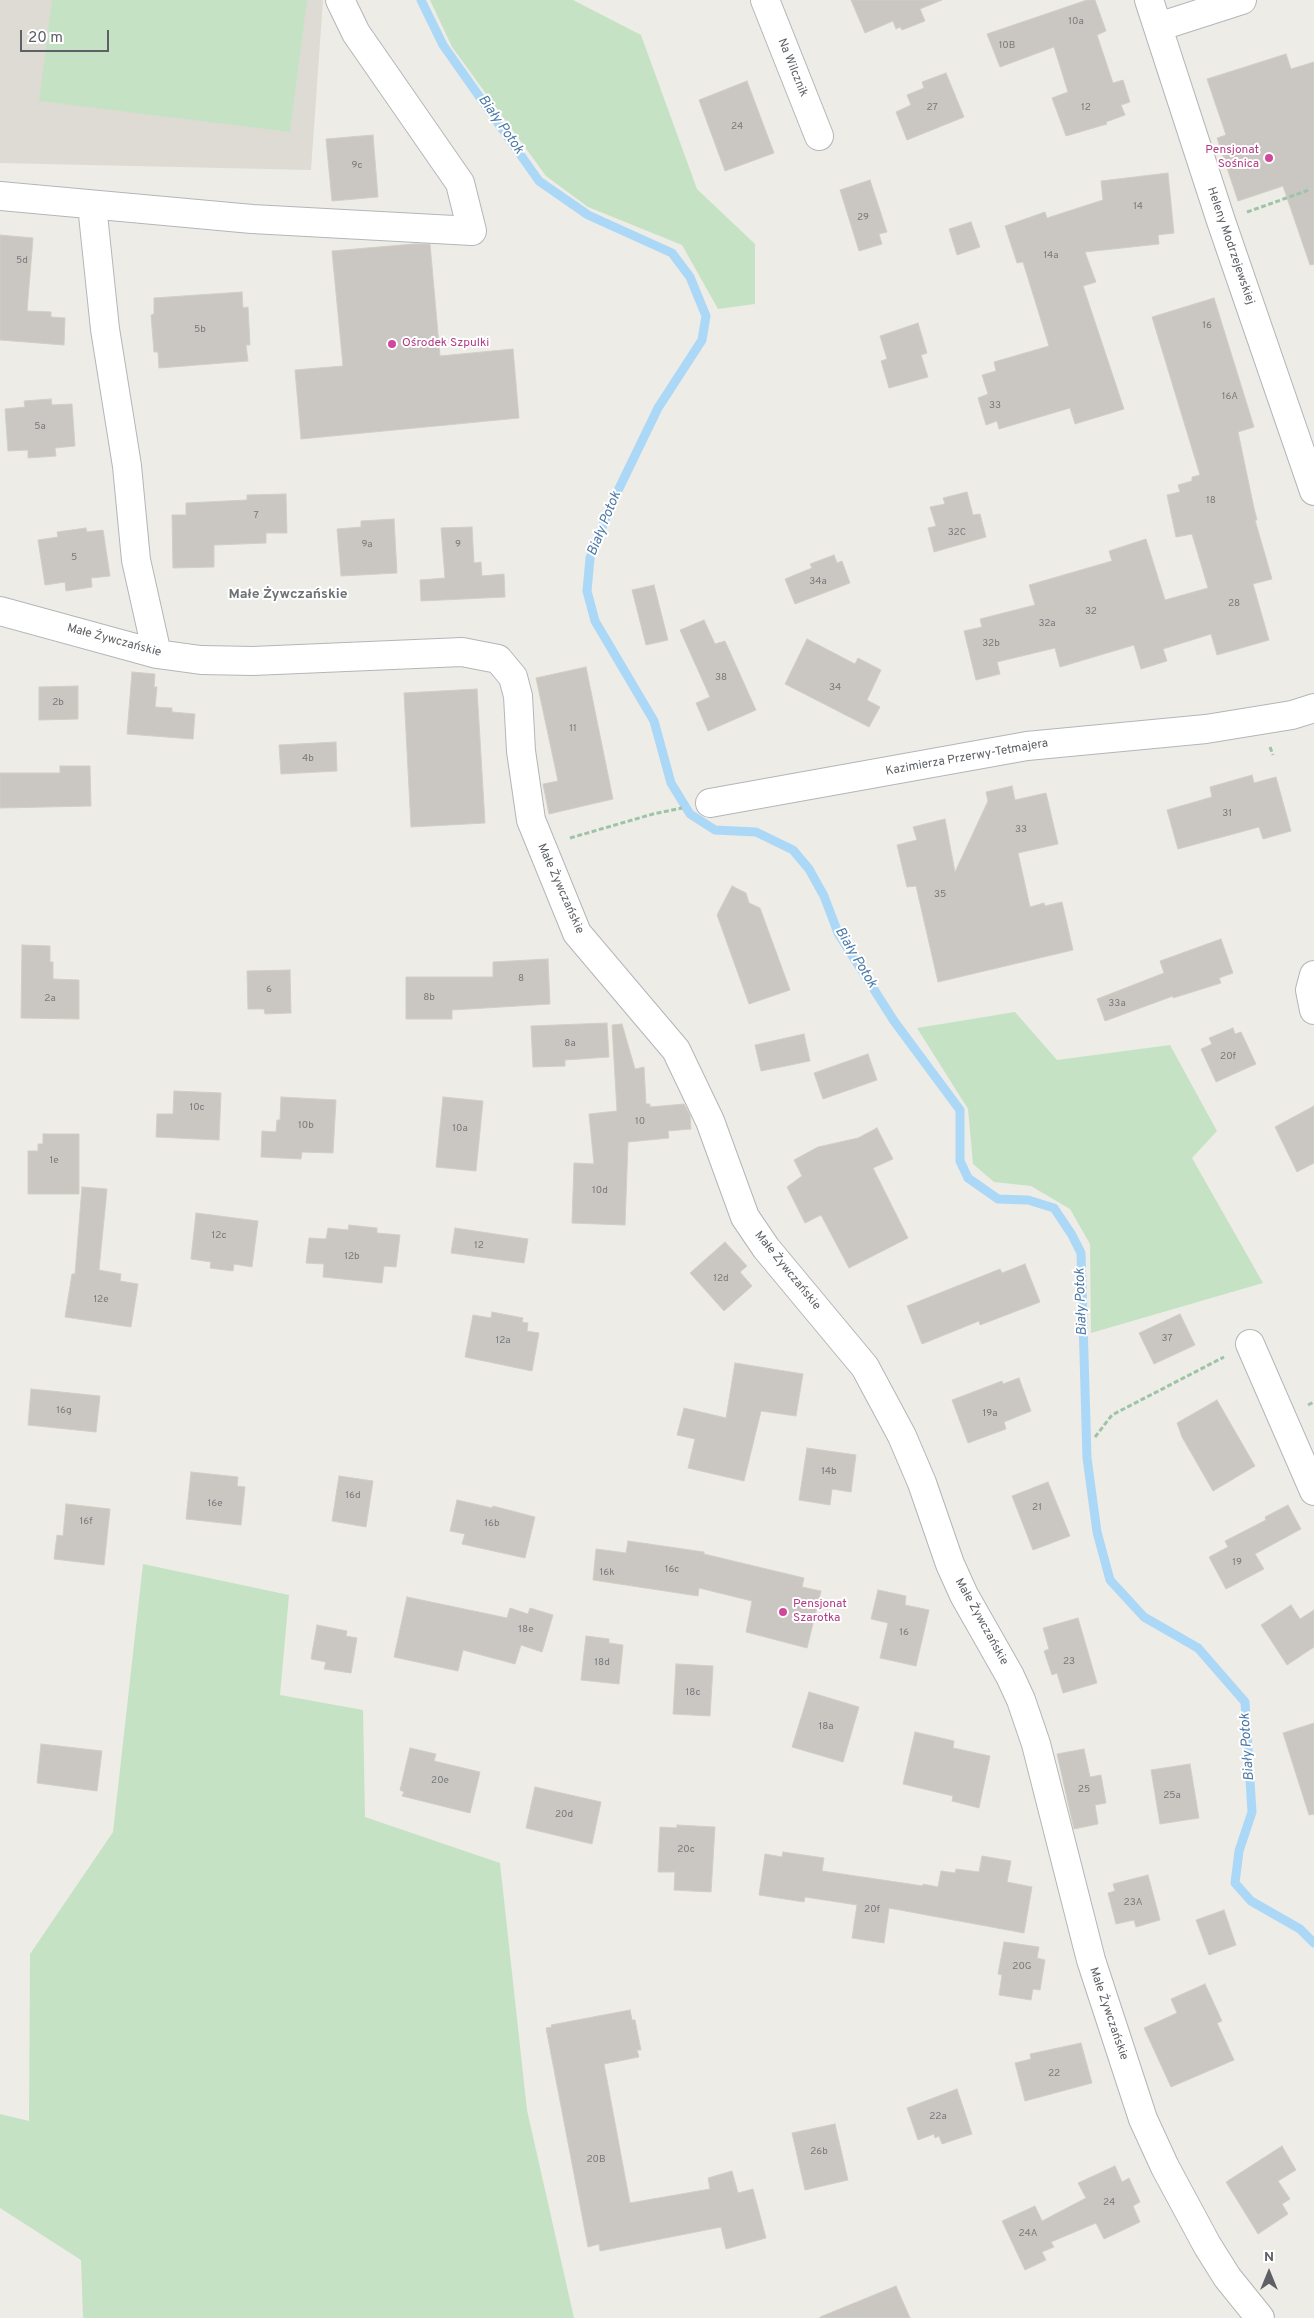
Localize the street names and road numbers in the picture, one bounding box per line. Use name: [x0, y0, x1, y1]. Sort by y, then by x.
street label: Na Wilcznik: [774, 37, 810, 99]
street label: Heleny Modrzejewskiej: [1203, 185, 1257, 307]
street label: Małe Żywczańskie: [65, 621, 163, 661]
street label: Kazimierza Przerwy-Tetmajera: [885, 737, 1049, 779]
street label: Małe Żywczańskie: [534, 842, 586, 936]
street label: Małe Żywczańskie: [751, 1229, 823, 1313]
street label: Małe Żywczańskie: [951, 1576, 1011, 1668]
street label: Małe Żywczańskie: [1085, 1966, 1131, 2062]

